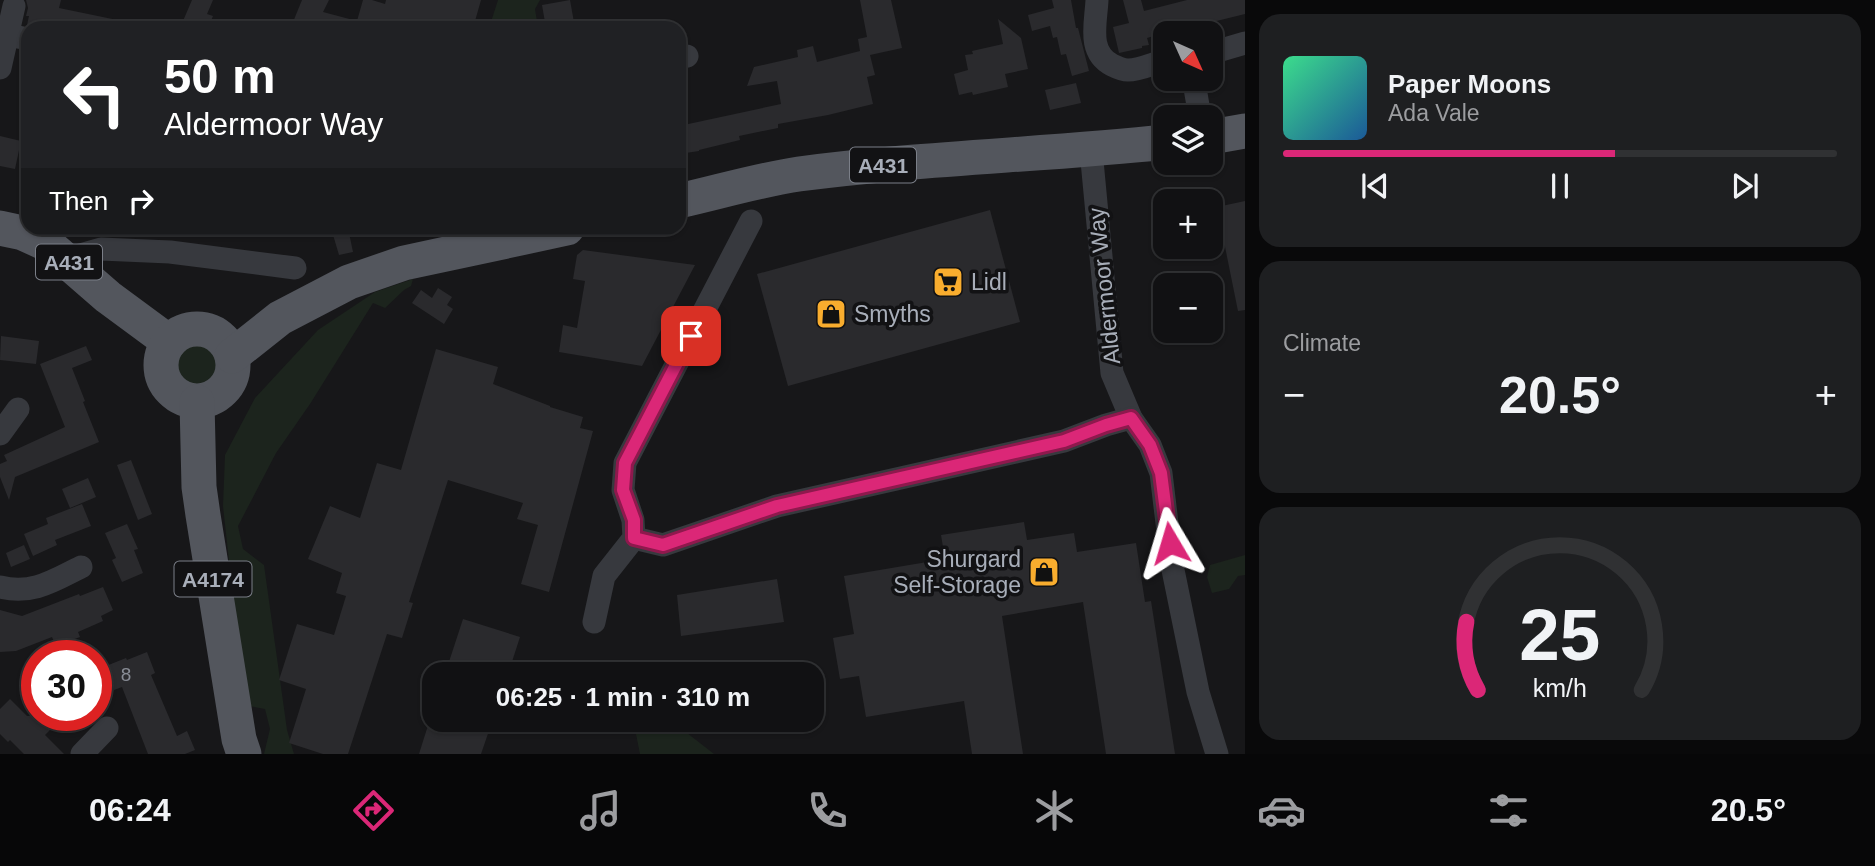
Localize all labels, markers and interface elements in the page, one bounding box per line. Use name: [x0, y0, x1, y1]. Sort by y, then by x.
north arrow: [1153, 21, 1223, 91]
map controls: [1153, 21, 1223, 343]
icon: left: [49, 49, 140, 140]
text: 50 m: [164, 49, 276, 103]
text: Paper Moons: [1388, 69, 1551, 99]
text: Ada Vale: [1388, 100, 1480, 126]
button: layers: [1153, 105, 1223, 175]
text: Aldermoor Way: [164, 106, 383, 142]
road number: A431: [850, 148, 916, 182]
icon: previous: [1356, 167, 1394, 205]
icon: pause: [1541, 167, 1579, 205]
icon: next: [1726, 167, 1764, 205]
icon: right: [122, 182, 160, 220]
text: Then: [49, 186, 108, 216]
button: +: [1153, 189, 1223, 259]
street label: Aldermoor Way: [1083, 206, 1125, 366]
road number: A431: [36, 244, 102, 280]
supermarket icon: Lidl: [931, 265, 965, 299]
place label: Lidl: [971, 269, 1007, 295]
button: −: [1153, 273, 1223, 343]
shop icon: Smyths: [814, 297, 848, 331]
place label: Smyths: [854, 301, 931, 327]
pin: [661, 306, 721, 366]
icon: arrive: [672, 317, 710, 355]
text: Climate: [1283, 330, 1361, 356]
text: 20.5°: [1499, 366, 1621, 424]
text: −: [1283, 374, 1305, 416]
text: +: [1815, 374, 1837, 416]
position arrow: [1133, 506, 1207, 580]
place label: Shurgard Self-Storage: [893, 546, 1021, 598]
shop icon: Shurgard Self-Storage: [1027, 555, 1061, 589]
road number: A4174: [174, 562, 252, 596]
text: 25: [1520, 594, 1600, 675]
speed limit sign: 30: [21, 640, 112, 731]
house number: 8: [121, 664, 131, 685]
text: km/h: [1533, 673, 1587, 701]
text: 06:25 · 1 min · 310 m: [496, 682, 750, 712]
icon: directions: [349, 786, 398, 835]
icon: music: [576, 786, 625, 835]
icon: phone: [803, 786, 852, 835]
icon: climate: [1030, 786, 1079, 835]
icon: car: [1257, 786, 1306, 835]
icon: filters: [1484, 786, 1533, 835]
text: 06:24: [89, 792, 171, 828]
text: 20.5°: [1711, 792, 1786, 828]

